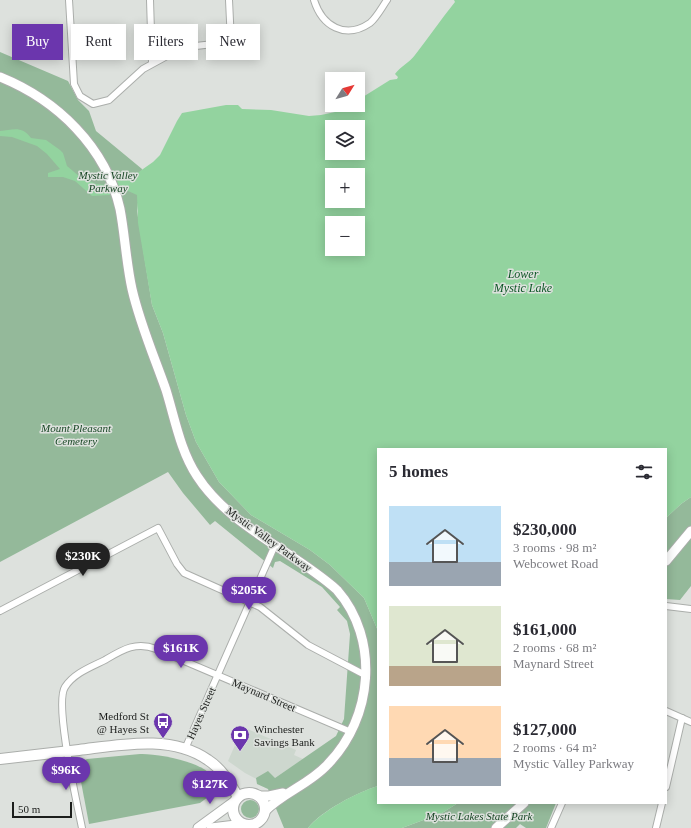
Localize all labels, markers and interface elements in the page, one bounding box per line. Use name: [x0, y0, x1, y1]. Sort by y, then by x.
chip: Buy: [12, 24, 63, 60]
chip: Rent: [71, 24, 126, 60]
chip: Filters: [134, 24, 198, 60]
chip: New: [206, 24, 260, 60]
north arrow: [325, 72, 365, 112]
map controls: [325, 72, 365, 256]
button: layers: [325, 120, 365, 160]
button: +: [325, 168, 365, 208]
park label: Mystic Valley Parkway: [78, 169, 138, 194]
button: −: [325, 216, 365, 256]
water label: Lower Mystic Lake: [493, 267, 553, 295]
park label: Mount Pleasant Cemetery: [40, 422, 112, 447]
icon: filters: [633, 461, 655, 483]
text: 5 homes: [389, 462, 448, 481]
street label: Mystic Valley Parkway: [224, 504, 314, 574]
text: $230,000: [513, 520, 577, 539]
icon: home: [421, 522, 469, 570]
text: 3 rooms · 98 m²: [513, 540, 596, 555]
pin: $230K: [55, 543, 111, 577]
text: $230K: [65, 548, 101, 563]
text: Webcowet Road: [513, 556, 598, 571]
pin: $205K: [221, 577, 277, 611]
text: $205K: [231, 582, 267, 597]
text: $161,000: [513, 620, 577, 639]
icon: home: [421, 622, 469, 670]
pin: $161K: [153, 635, 209, 669]
text: $161K: [163, 640, 199, 655]
text: 2 rooms · 68 m²: [513, 640, 596, 655]
text: Maynard Street: [513, 656, 594, 671]
street label: Maynard Street: [230, 676, 298, 714]
street label: Hayes Street: [184, 685, 218, 741]
place label: Medford St @ Hayes St: [97, 710, 149, 735]
bus stop icon: Medford St @ Hayes St: [152, 711, 174, 739]
text: $127,000: [513, 720, 577, 739]
icon: home: [421, 722, 469, 770]
place label: Winchester Savings Bank: [254, 723, 315, 748]
bank icon: Winchester Savings Bank: [229, 724, 251, 752]
text: 2 rooms · 64 m²: [513, 740, 596, 755]
text: Mystic Valley Parkway: [513, 756, 634, 771]
pin: $96K: [42, 757, 90, 791]
text: $96K: [51, 762, 81, 777]
pin: $127K: [182, 771, 238, 805]
text: $127K: [192, 776, 228, 791]
scale bar: [12, 800, 72, 819]
text: 50 m: [18, 803, 40, 815]
park label: Mystic Lakes State Park: [425, 810, 533, 822]

